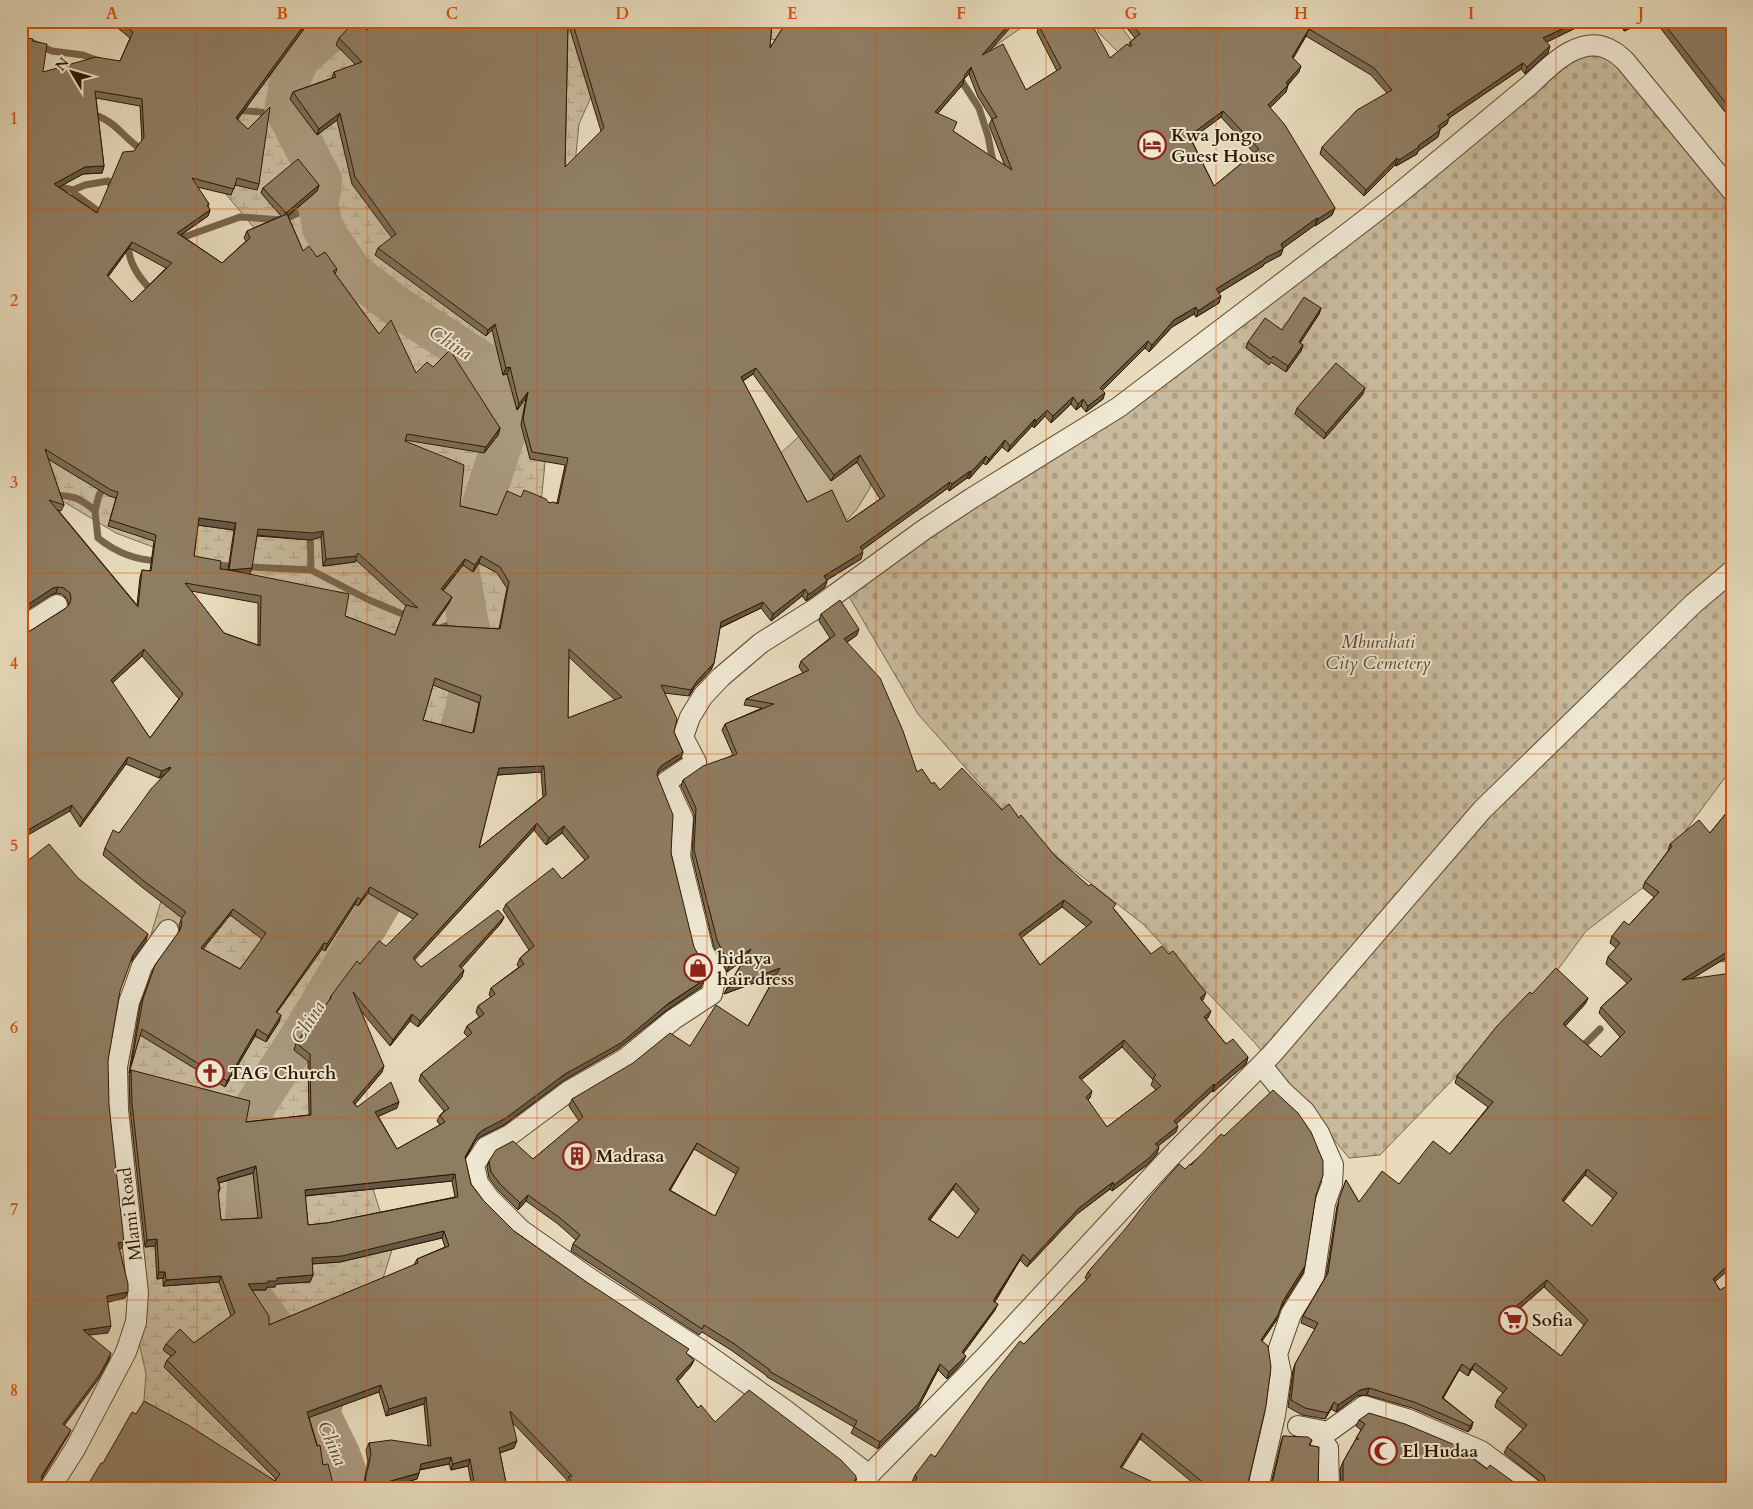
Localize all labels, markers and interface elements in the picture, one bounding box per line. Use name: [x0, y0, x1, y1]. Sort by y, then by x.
text: A: [106, 3, 118, 25]
text: B: [276, 3, 288, 25]
text: C: [446, 3, 458, 25]
text: D: [615, 3, 629, 25]
text: E: [787, 3, 797, 25]
text: F: [956, 3, 966, 25]
text: G: [1124, 3, 1138, 25]
text: H: [1294, 3, 1308, 25]
text: I: [1468, 3, 1474, 25]
text: J: [1636, 3, 1644, 25]
north arrow: [48, 48, 98, 98]
text: N: [51, 54, 73, 75]
text: 1: [10, 108, 18, 130]
place label: Kwa Jongo Guest House: [1171, 123, 1276, 169]
hotel icon: Kwa Jongo Guest House: [1137, 130, 1167, 160]
text: 2: [10, 290, 18, 312]
water label: China: [424, 319, 477, 367]
text: 3: [10, 472, 18, 494]
park label: Mburahati City Cemetery: [1326, 630, 1431, 676]
text: 4: [10, 653, 18, 675]
text: 5: [10, 835, 18, 857]
place label: hidaya hair dress: [717, 946, 794, 992]
shop icon: hidaya hair dress: [683, 953, 713, 983]
water label: China: [285, 996, 331, 1049]
text: 6: [10, 1017, 18, 1039]
church icon: TAG Church: [195, 1058, 225, 1088]
place label: TAG Church: [229, 1061, 336, 1086]
building icon: Madrasa: [562, 1141, 592, 1171]
place label: Madrasa: [596, 1144, 664, 1169]
street label: Mlami Road: [112, 1165, 149, 1262]
text: 7: [10, 1199, 18, 1221]
supermarket icon: Sofia: [1498, 1305, 1528, 1335]
place label: Sofia: [1532, 1308, 1573, 1333]
text: 8: [10, 1380, 18, 1402]
water label: China: [311, 1417, 354, 1470]
mosque icon: El Hudaa: [1368, 1436, 1398, 1466]
place label: El Hudaa: [1402, 1439, 1478, 1464]

